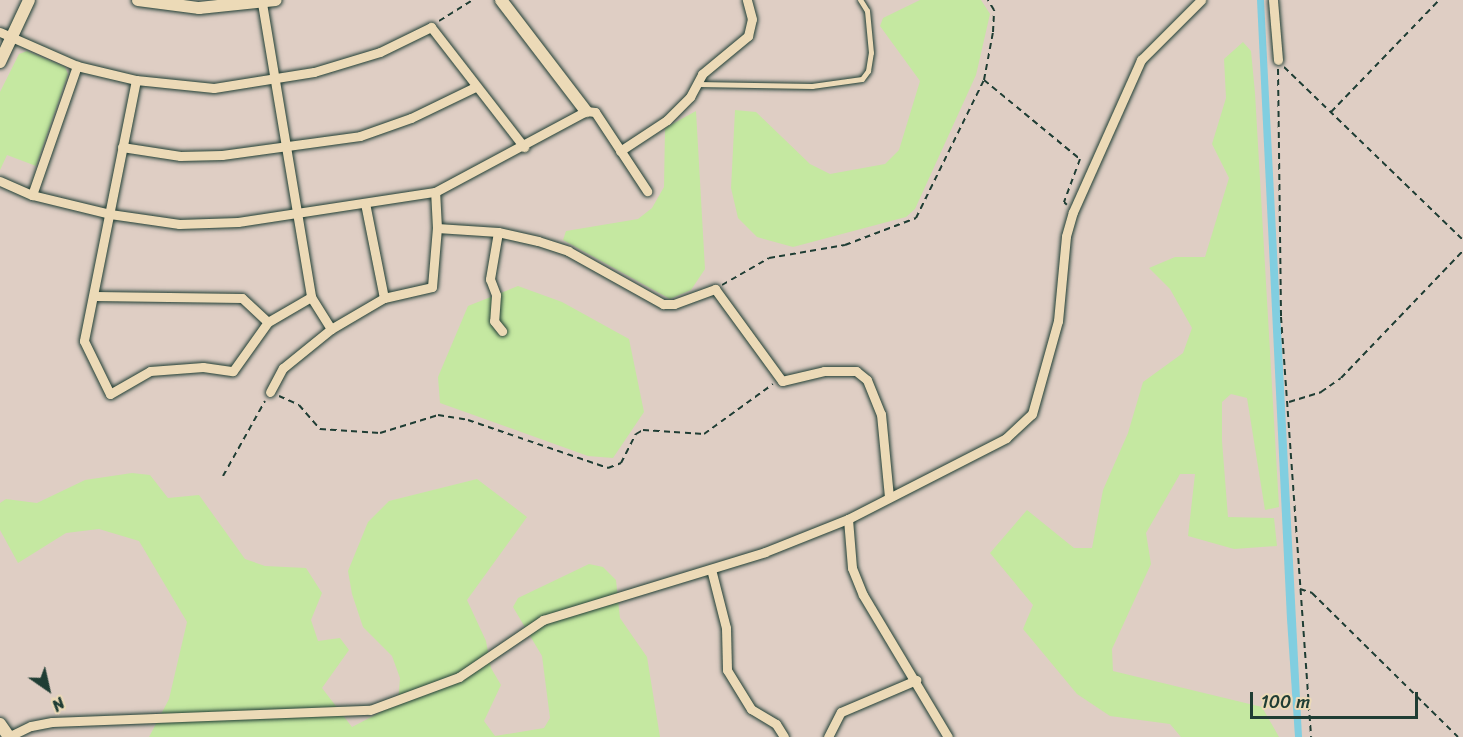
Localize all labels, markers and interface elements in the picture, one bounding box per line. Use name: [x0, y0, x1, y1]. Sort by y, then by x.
north arrow: [18, 659, 78, 719]
scale bar: [1253, 680, 1421, 718]
text: 100 m: [1261, 686, 1310, 718]
text: N: [46, 689, 71, 719]

